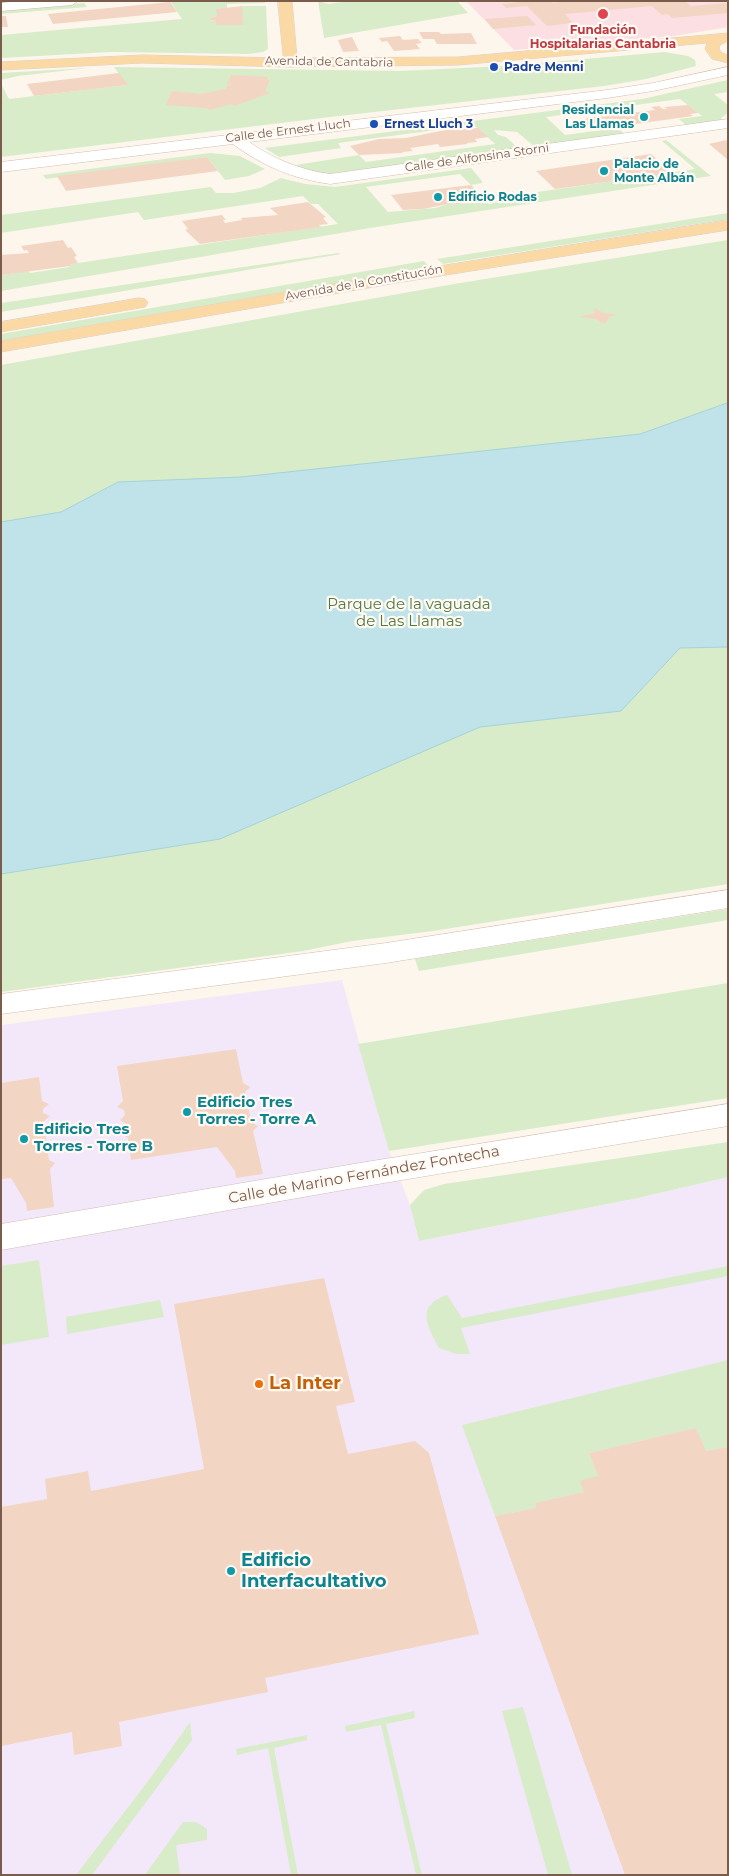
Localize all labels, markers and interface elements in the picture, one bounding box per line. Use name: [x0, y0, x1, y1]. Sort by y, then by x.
marker: Fundación Hospitalarias Cantabria: [596, 7, 610, 21]
place label: Fundación Hospitalarias Cantabria: [530, 23, 676, 51]
street label: Avenida de Cantabria: [265, 54, 393, 70]
place label: Padre Menni: [504, 60, 584, 74]
marker: Padre Menni: [488, 61, 500, 73]
place label: Residencial Las Llamas: [562, 103, 634, 131]
marker: Residencial Las Llamas: [638, 111, 650, 123]
street label: Calle de Ernest Lluch: [225, 116, 351, 146]
place label: Ernest Lluch 3: [384, 117, 473, 131]
marker: Ernest Lluch 3: [368, 118, 380, 130]
street label: Calle de Alfonsina Storni: [404, 141, 550, 175]
place label: Palacio de Monte Albán: [614, 157, 694, 185]
marker: Palacio de Monte Albán: [598, 165, 610, 177]
place label: Edificio Rodas: [448, 190, 537, 204]
marker: Edificio Rodas: [432, 191, 444, 203]
street label: Avenida de la Constitución: [284, 262, 444, 304]
park label: Parque de la vaguada de Las Llamas: [327, 596, 491, 631]
place label: Edificio Tres Torres - Torre A: [197, 1094, 316, 1129]
marker: Edificio Tres Torres - Torre A: [181, 1106, 193, 1118]
place label: Edificio Tres Torres - Torre B: [34, 1121, 153, 1156]
marker: Edificio Tres Torres - Torre B: [18, 1133, 30, 1145]
street label: Calle de Marino Fernández Fontecha: [227, 1142, 501, 1208]
place label: La Inter: [269, 1373, 341, 1395]
marker: La Inter: [253, 1378, 265, 1390]
place label: Edificio Interfacultativo: [241, 1550, 387, 1592]
marker: Edificio Interfacultativo: [225, 1565, 237, 1577]

